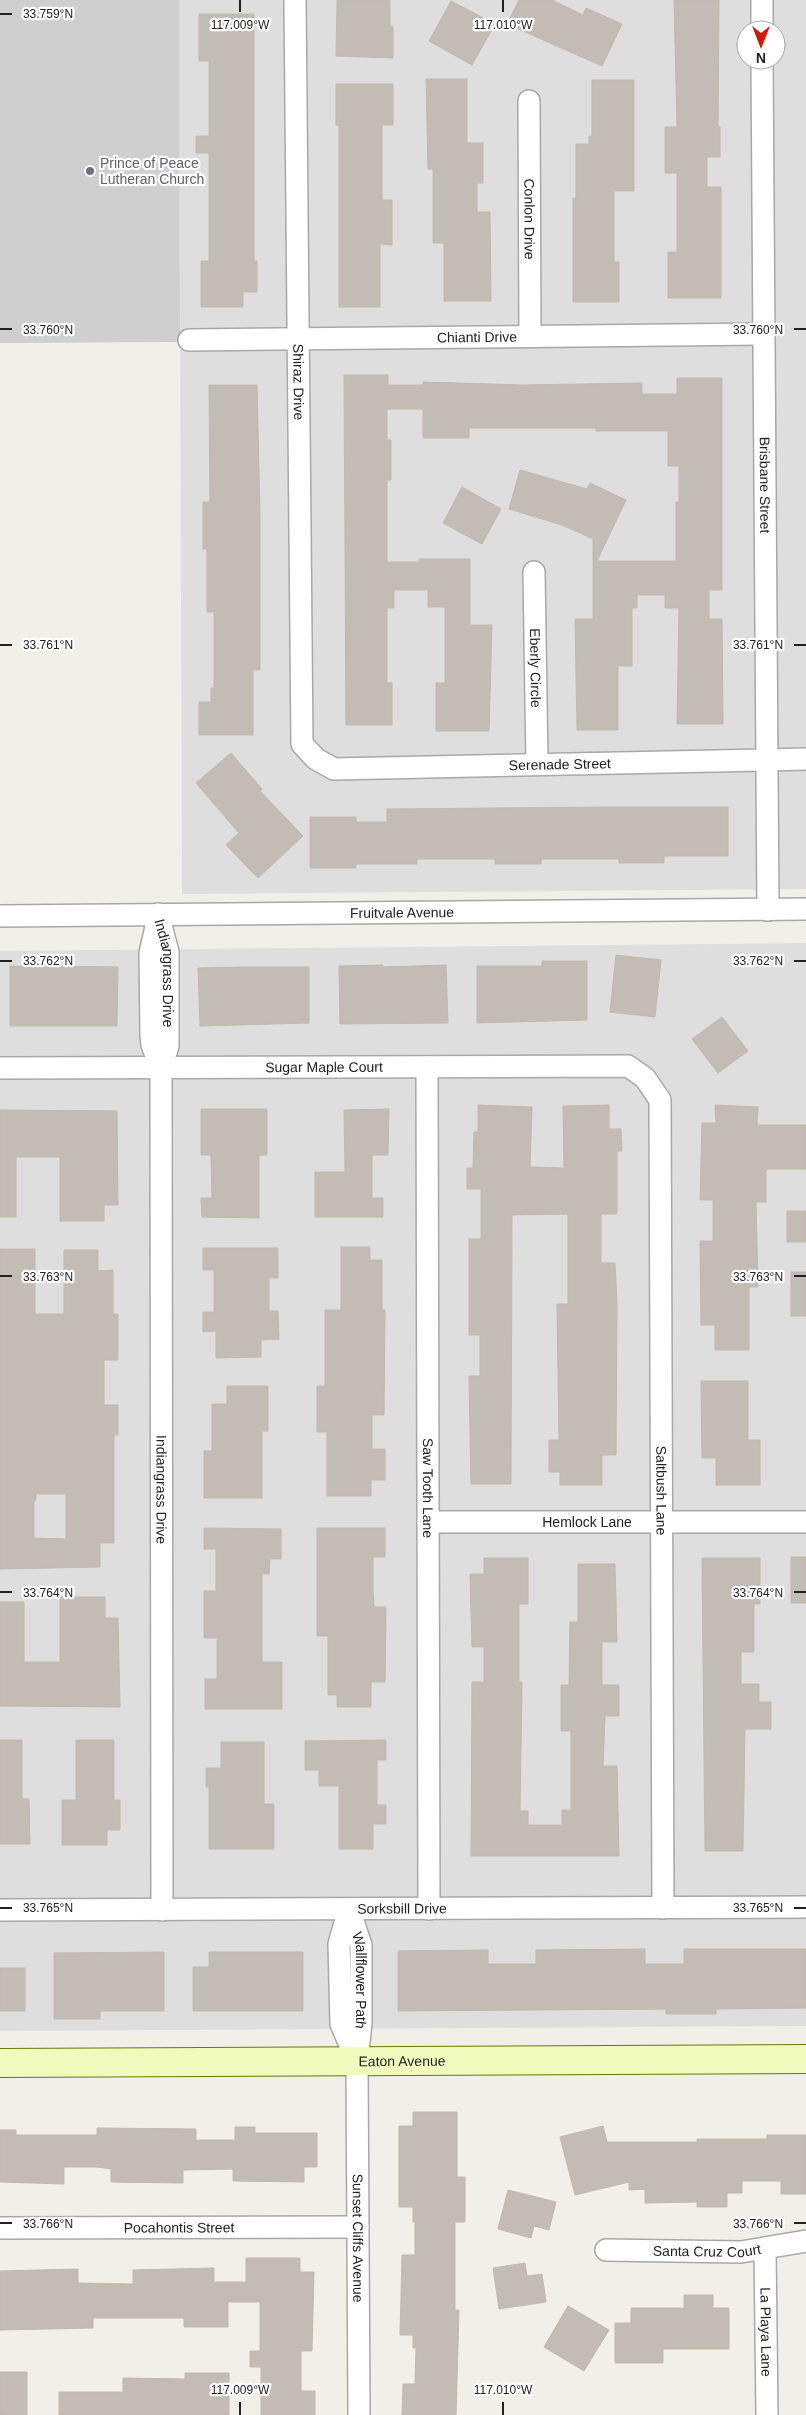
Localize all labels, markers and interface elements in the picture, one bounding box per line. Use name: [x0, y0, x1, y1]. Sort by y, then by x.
text: 33.759°N: [23, 7, 73, 21]
text: 117.009°W: [211, 18, 270, 32]
text: 117.010°W: [474, 18, 533, 32]
north arrow: [736, 20, 786, 70]
text: N: [756, 50, 766, 66]
place label: Prince of Peace Lutheran Church: [100, 155, 204, 187]
marker: Prince of Peace Lutheran Church: [84, 165, 96, 177]
street label: Conlon Drive: [521, 178, 538, 260]
text: 33.760°N: [23, 323, 73, 337]
text: 33.760°N: [733, 323, 783, 337]
street label: Chianti Drive: [437, 329, 517, 345]
street label: Shiraz Drive: [290, 344, 307, 420]
street label: Brisbane Street: [757, 437, 773, 533]
street label: Eberly Circle: [527, 628, 544, 708]
text: 33.761°N: [23, 638, 73, 652]
text: 33.761°N: [733, 638, 783, 652]
street label: Serenade Street: [509, 755, 611, 773]
street label: Fruitvale Avenue: [350, 904, 454, 921]
street label: Indiangrass Drive: [152, 917, 176, 1027]
text: 33.762°N: [23, 954, 73, 968]
text: 33.762°N: [733, 954, 783, 968]
street label: Sugar Maple Court: [265, 1059, 383, 1075]
text: 33.763°N: [23, 1270, 73, 1284]
text: 33.763°N: [733, 1270, 783, 1284]
street label: Indiangrass Drive: [153, 1435, 170, 1544]
street label: Saw Tooth Lane: [420, 1438, 436, 1538]
street label: Saltbush Lane: [653, 1446, 670, 1536]
street label: Hemlock Lane: [542, 1514, 632, 1530]
text: 33.764°N: [23, 1586, 73, 1600]
text: 33.764°N: [733, 1586, 783, 1600]
street label: Sorksbill Drive: [357, 1900, 447, 1917]
text: 33.765°N: [23, 1901, 73, 1915]
text: 33.765°N: [733, 1901, 783, 1915]
street label: Wallflower Path: [349, 1930, 369, 2030]
street label: Eaton Avenue: [358, 2053, 446, 2069]
street label: Sunset Cliffs Avenue: [350, 2174, 366, 2303]
text: 33.766°N: [23, 2217, 73, 2231]
text: 33.766°N: [733, 2217, 783, 2231]
street label: Pocahontis Street: [124, 2219, 234, 2236]
street label: Santa Cruz Court: [653, 2241, 762, 2260]
street label: La Playa Lane: [757, 2287, 775, 2377]
text: 117.009°W: [211, 2383, 270, 2397]
text: 117.010°W: [474, 2383, 533, 2397]

